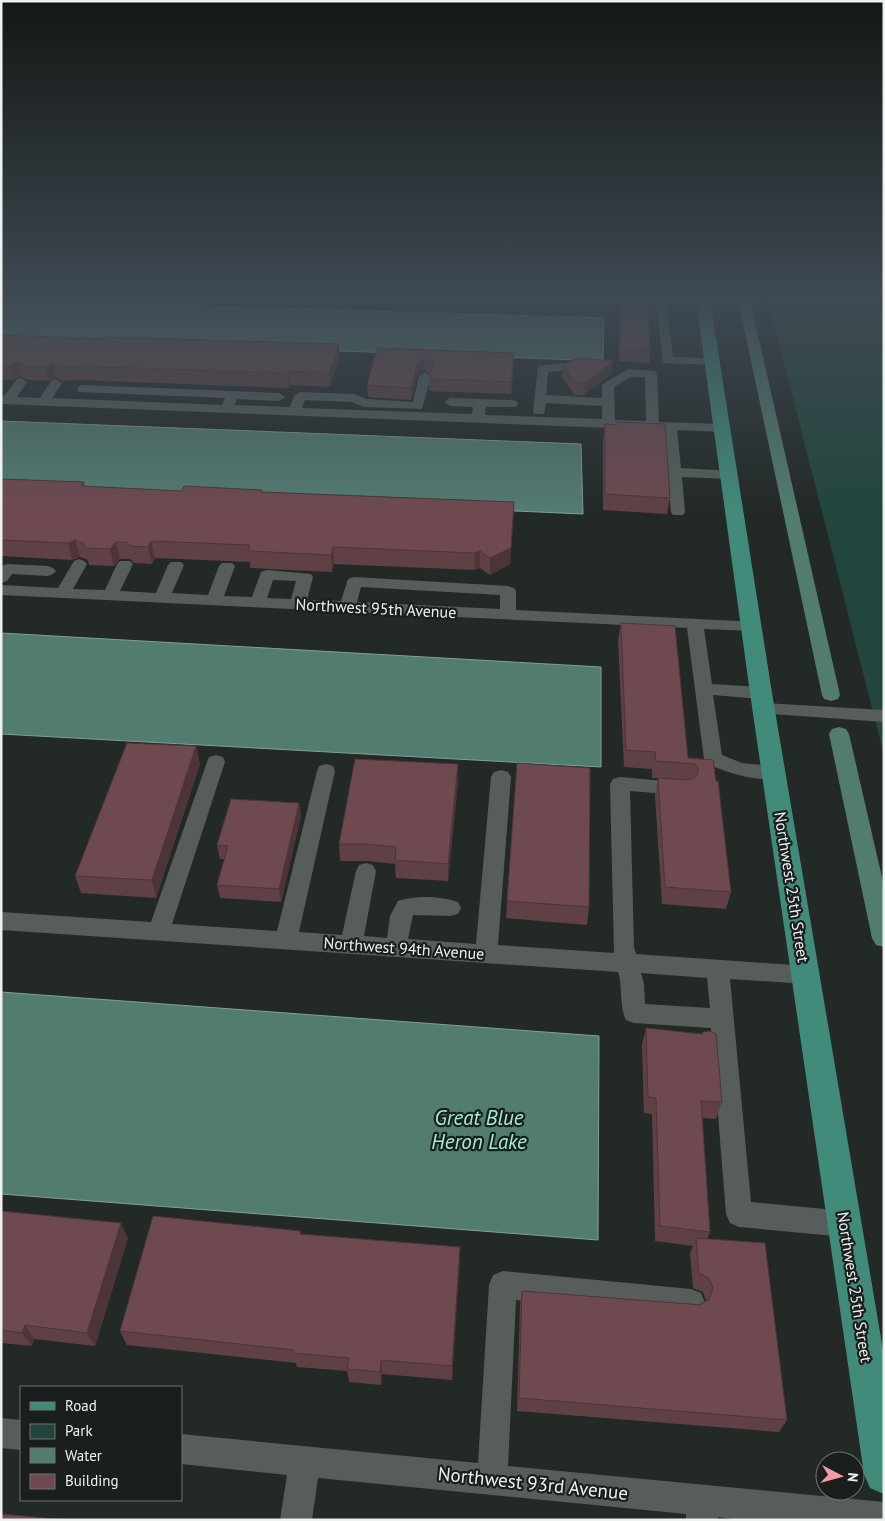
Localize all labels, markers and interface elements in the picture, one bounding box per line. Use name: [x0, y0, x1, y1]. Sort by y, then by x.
street label: Northwest 95th Avenue: [295, 594, 457, 622]
street label: Northwest 25th Street: [770, 810, 814, 964]
street label: Northwest 94th Avenue: [323, 932, 485, 964]
water label: Great Blue Heron Lake: [431, 1104, 527, 1155]
street label: Northwest 25th Street: [833, 1210, 877, 1364]
legend: [20, 1386, 182, 1501]
text: Road: [65, 1396, 97, 1415]
text: Park: [65, 1421, 93, 1440]
text: Water: [65, 1446, 102, 1465]
north arrow: [815, 1451, 865, 1501]
street label: Northwest 93rd Avenue: [437, 1461, 629, 1505]
text: Building: [65, 1471, 119, 1490]
text: N: [843, 1472, 862, 1483]

